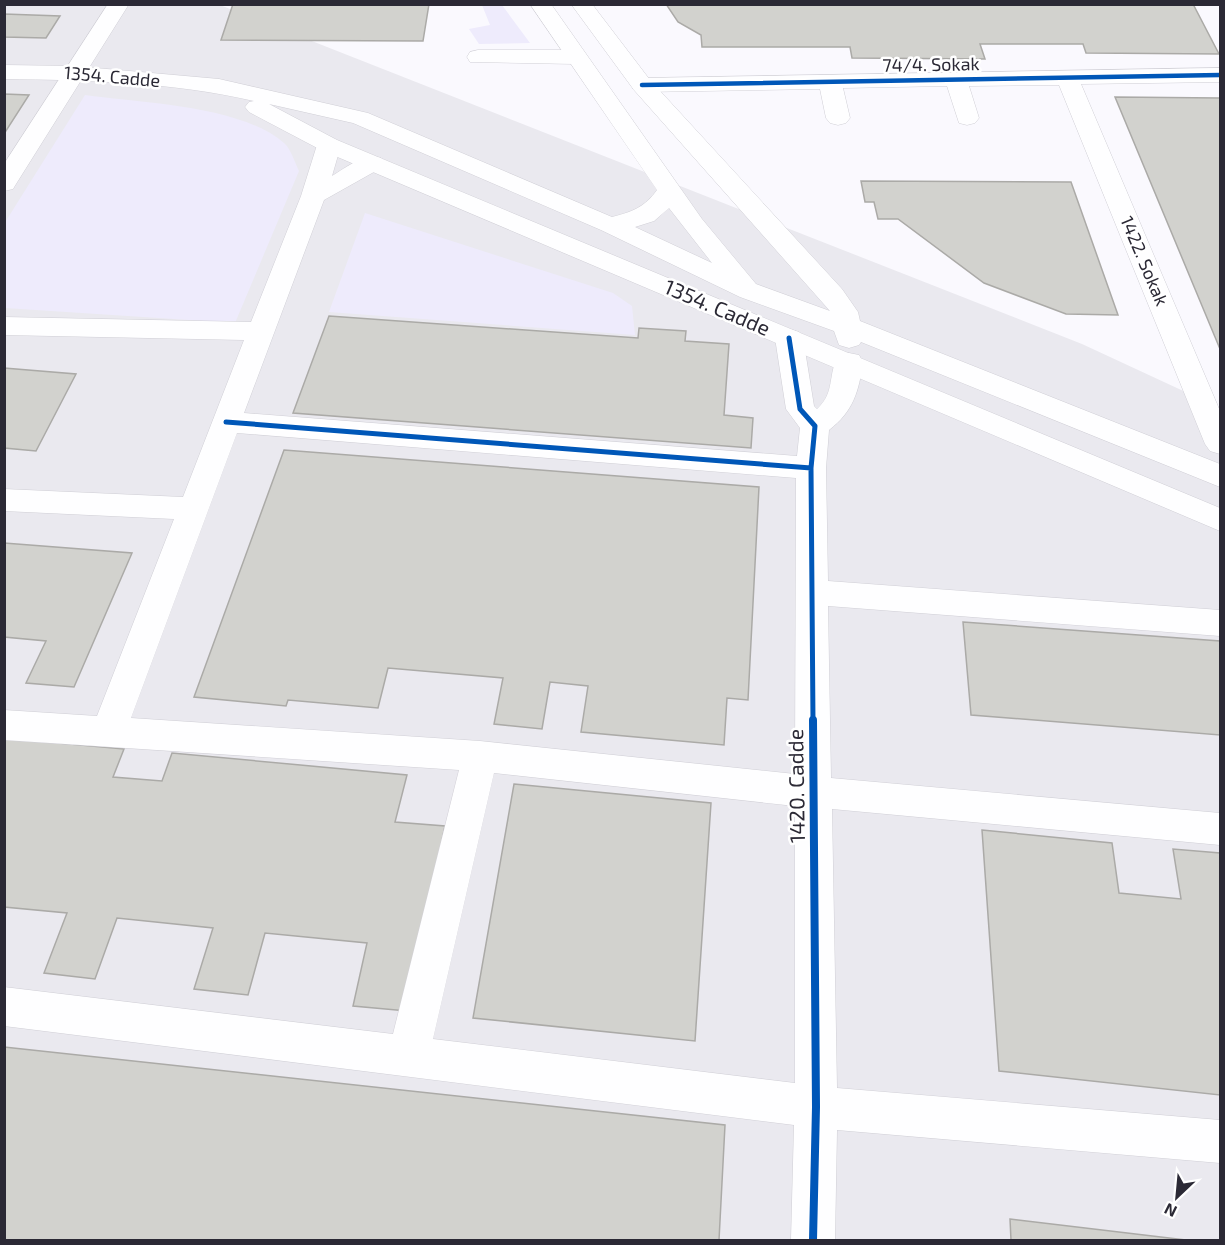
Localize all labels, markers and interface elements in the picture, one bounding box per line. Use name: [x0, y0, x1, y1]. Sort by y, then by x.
street label: 74/4. Sokak: [882, 52, 980, 76]
street label: 1354. Cadde: [63, 61, 161, 91]
street label: 1422. Sokak: [1116, 213, 1174, 309]
street label: 1354. Cadde: [661, 273, 774, 340]
street label: 1420. Cadde: [782, 729, 809, 843]
north arrow: [1147, 1167, 1207, 1227]
text: N: [1161, 1200, 1180, 1222]

